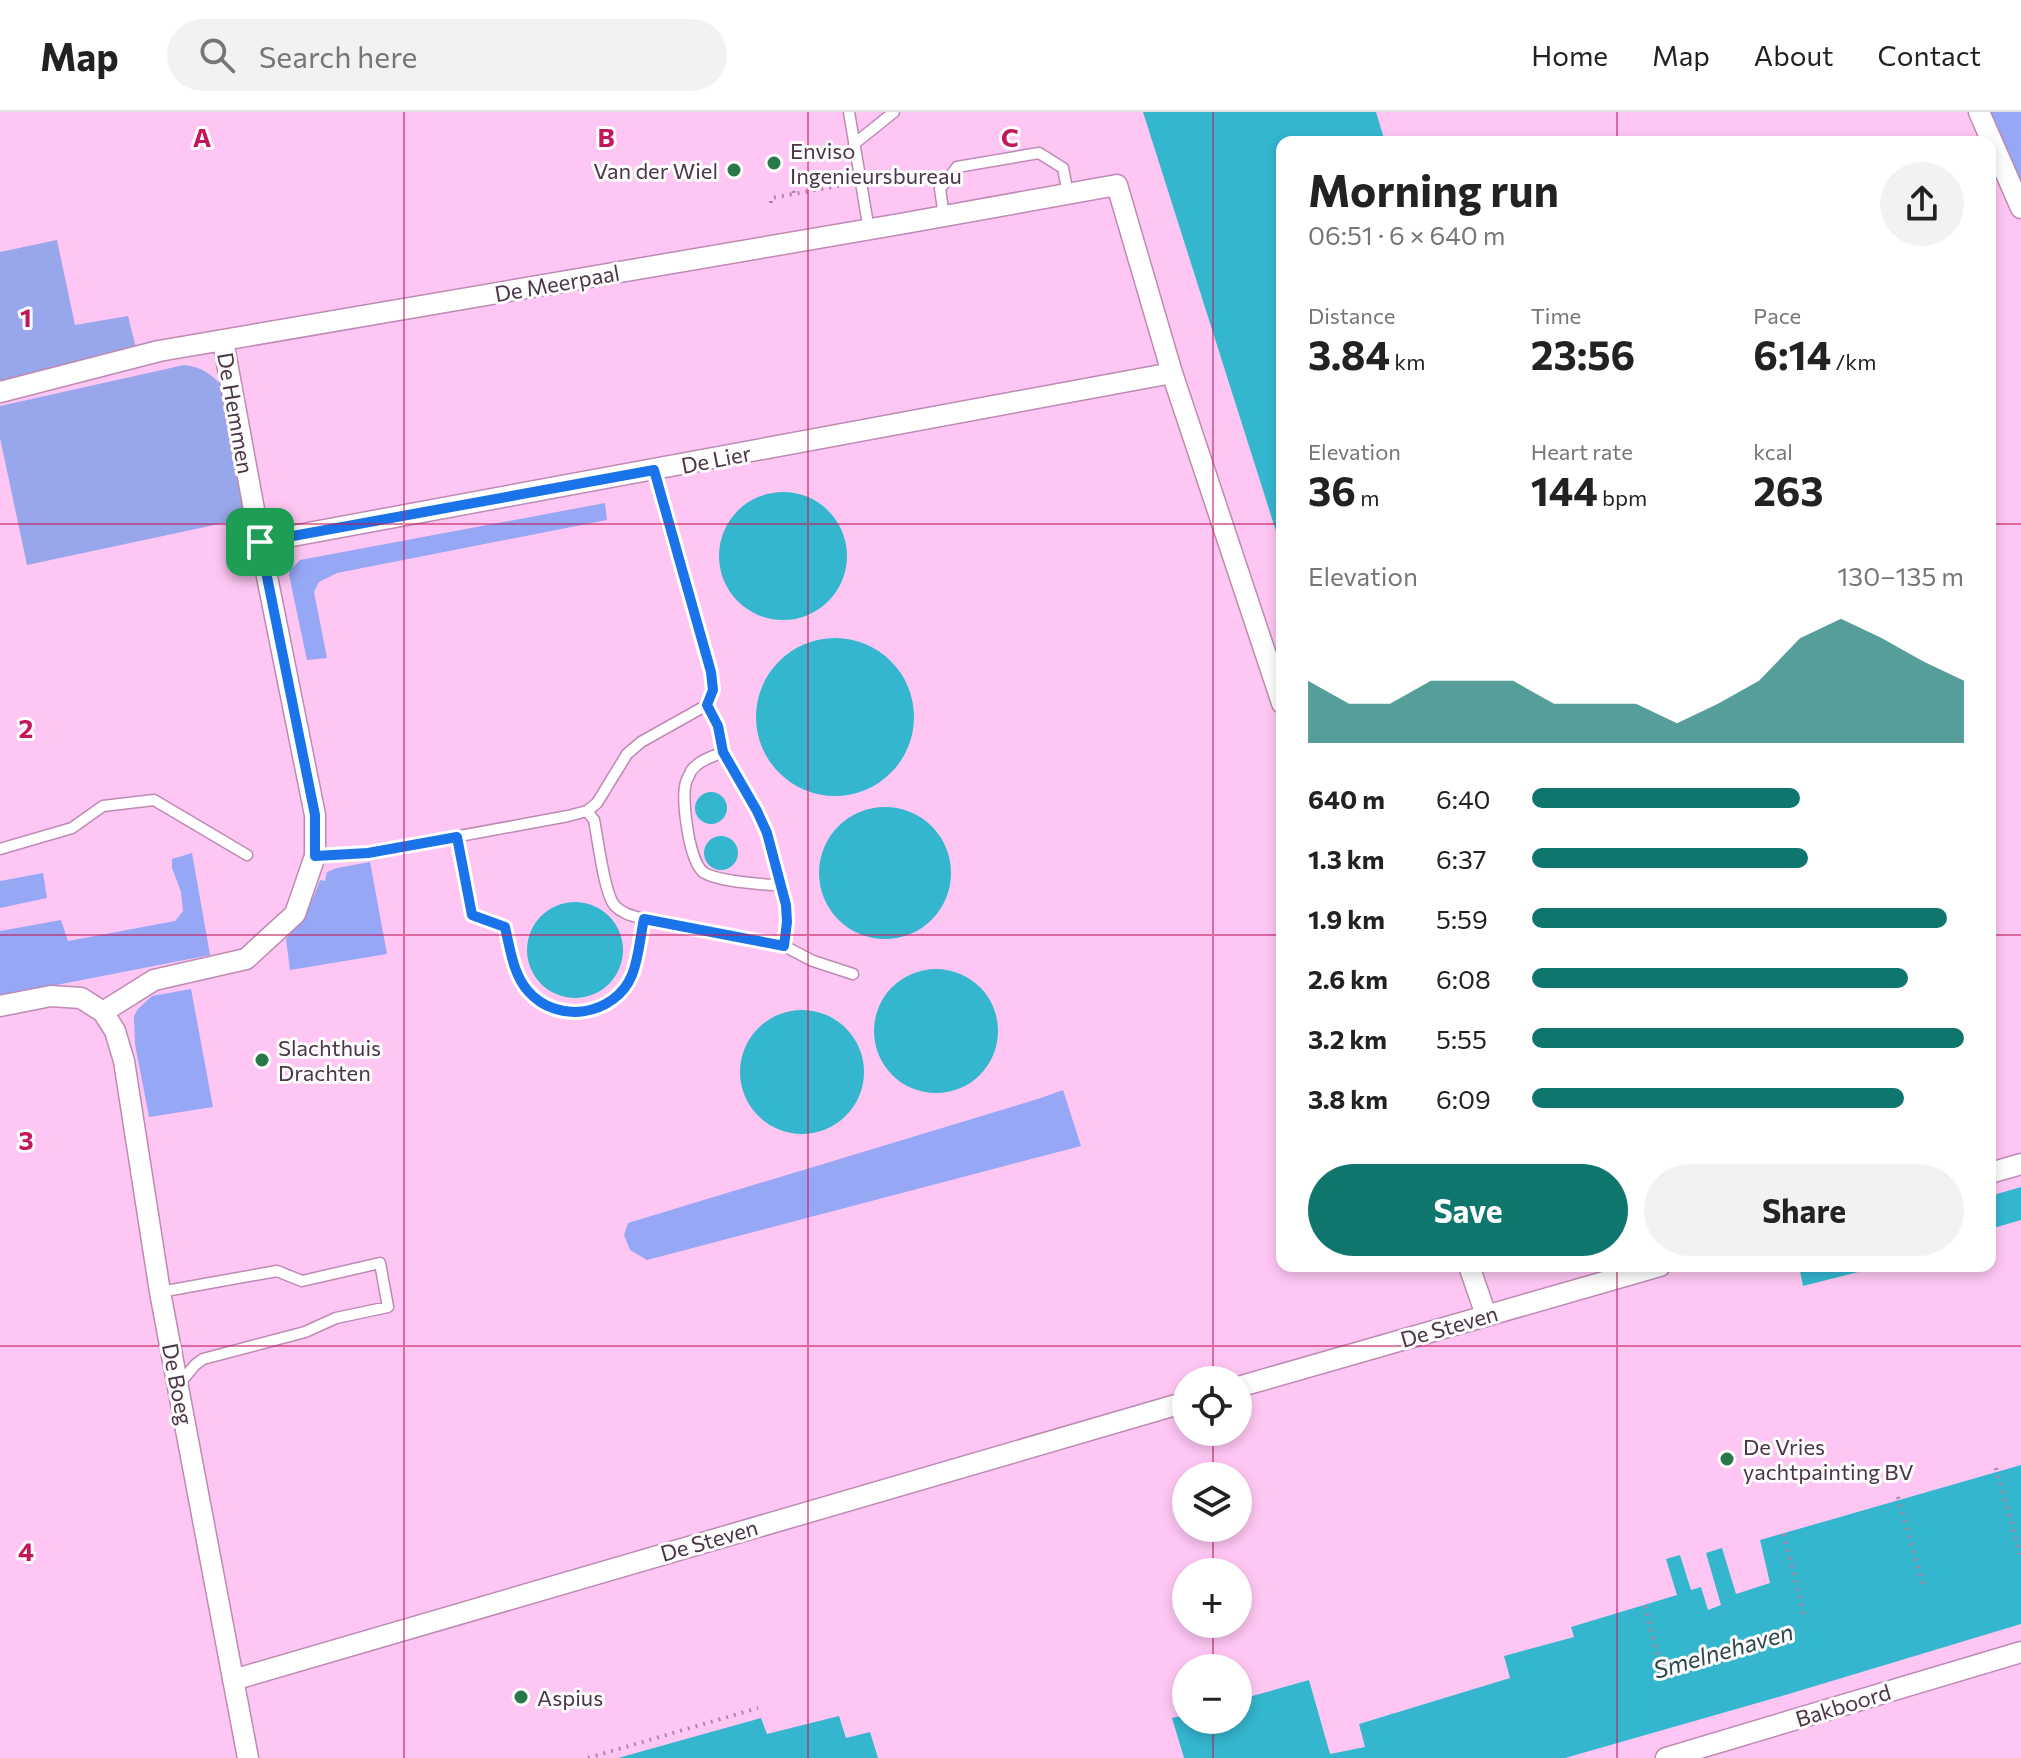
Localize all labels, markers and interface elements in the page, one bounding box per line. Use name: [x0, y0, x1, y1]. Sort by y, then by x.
search box: [167, 19, 727, 91]
text: Map: [40, 32, 119, 79]
icon: search: [195, 33, 239, 77]
text: Search here: [259, 37, 417, 74]
text: Home: [1531, 38, 1608, 72]
text: Map: [1652, 38, 1710, 72]
text: About: [1754, 38, 1834, 72]
text: Contact: [1878, 38, 1981, 72]
text: A: [193, 121, 212, 152]
text: B: [597, 121, 615, 152]
text: C: [1001, 121, 1019, 152]
place label: Enviso Ingenieursbureau: [790, 137, 962, 189]
marker: Enviso Ingenieursbureau: [765, 154, 783, 172]
place label: Van der Wiel: [593, 157, 718, 184]
marker: Van der Wiel: [725, 161, 743, 179]
text: Morning run: [1308, 162, 1559, 216]
button: share: [1880, 162, 1964, 246]
text: 06:51 · 6 × 640 m: [1308, 219, 1506, 250]
street label: De Meerpaal: [492, 259, 622, 307]
text: 1: [20, 301, 32, 332]
text: Distance: [1308, 302, 1395, 329]
text: Time: [1531, 302, 1581, 329]
text: Pace: [1753, 302, 1801, 329]
text: 3.84: [1308, 329, 1390, 378]
text: 23:56: [1531, 329, 1635, 378]
text: 6:14: [1753, 329, 1831, 378]
text: km: [1390, 348, 1425, 375]
text: /km: [1831, 348, 1876, 375]
street label: De Hemmen: [212, 350, 260, 476]
text: Elevation: [1308, 438, 1401, 465]
text: Heart rate: [1531, 438, 1633, 465]
text: kcal: [1753, 438, 1793, 465]
street label: De Lier: [679, 439, 753, 479]
text: 36: [1308, 465, 1356, 514]
text: 144: [1531, 465, 1598, 514]
text: 263: [1753, 465, 1824, 514]
text: m: [1356, 484, 1379, 511]
text: bpm: [1598, 484, 1647, 511]
pin: [226, 508, 294, 576]
icon: arrive: [238, 520, 282, 564]
text: Elevation: [1308, 560, 1418, 591]
text: 130–135 m: [1837, 560, 1964, 591]
text: 2: [19, 712, 33, 743]
text: 640 m: [1308, 783, 1385, 814]
text: 6:40: [1436, 783, 1490, 814]
text: 1.3 km: [1308, 843, 1384, 874]
text: 6:37: [1436, 843, 1486, 874]
text: 1.9 km: [1308, 903, 1385, 934]
text: 5:59: [1436, 903, 1488, 934]
text: 2.6 km: [1308, 963, 1388, 994]
text: 6:08: [1436, 963, 1491, 994]
text: 3.2 km: [1308, 1023, 1387, 1054]
text: 5:55: [1436, 1023, 1487, 1054]
place label: Slachthuis Drachten: [278, 1034, 381, 1086]
marker: Slachthuis Drachten: [253, 1051, 271, 1069]
text: 3.8 km: [1308, 1083, 1388, 1114]
text: 6:09: [1436, 1083, 1491, 1114]
text: 3: [18, 1124, 34, 1155]
button: Save: [1308, 1164, 1628, 1256]
button: Share: [1644, 1164, 1964, 1256]
street label: De Steven: [1397, 1299, 1501, 1353]
street label: De Boeg: [157, 1341, 199, 1427]
map controls: [1172, 1366, 1252, 1734]
button: locate: [1172, 1366, 1252, 1446]
place label: De Vries yachtpainting BV: [1743, 1433, 1914, 1485]
marker: De Vries yachtpainting BV: [1718, 1450, 1736, 1468]
button: layers: [1172, 1462, 1252, 1542]
street label: De Steven: [657, 1513, 761, 1567]
text: 4: [18, 1535, 34, 1566]
button: +: [1172, 1558, 1252, 1638]
water label: Smelnehaven: [1650, 1616, 1796, 1684]
button: −: [1172, 1654, 1252, 1734]
street label: Bakboord: [1792, 1678, 1894, 1732]
place label: Aspius: [537, 1684, 603, 1711]
marker: Aspius: [512, 1688, 530, 1706]

